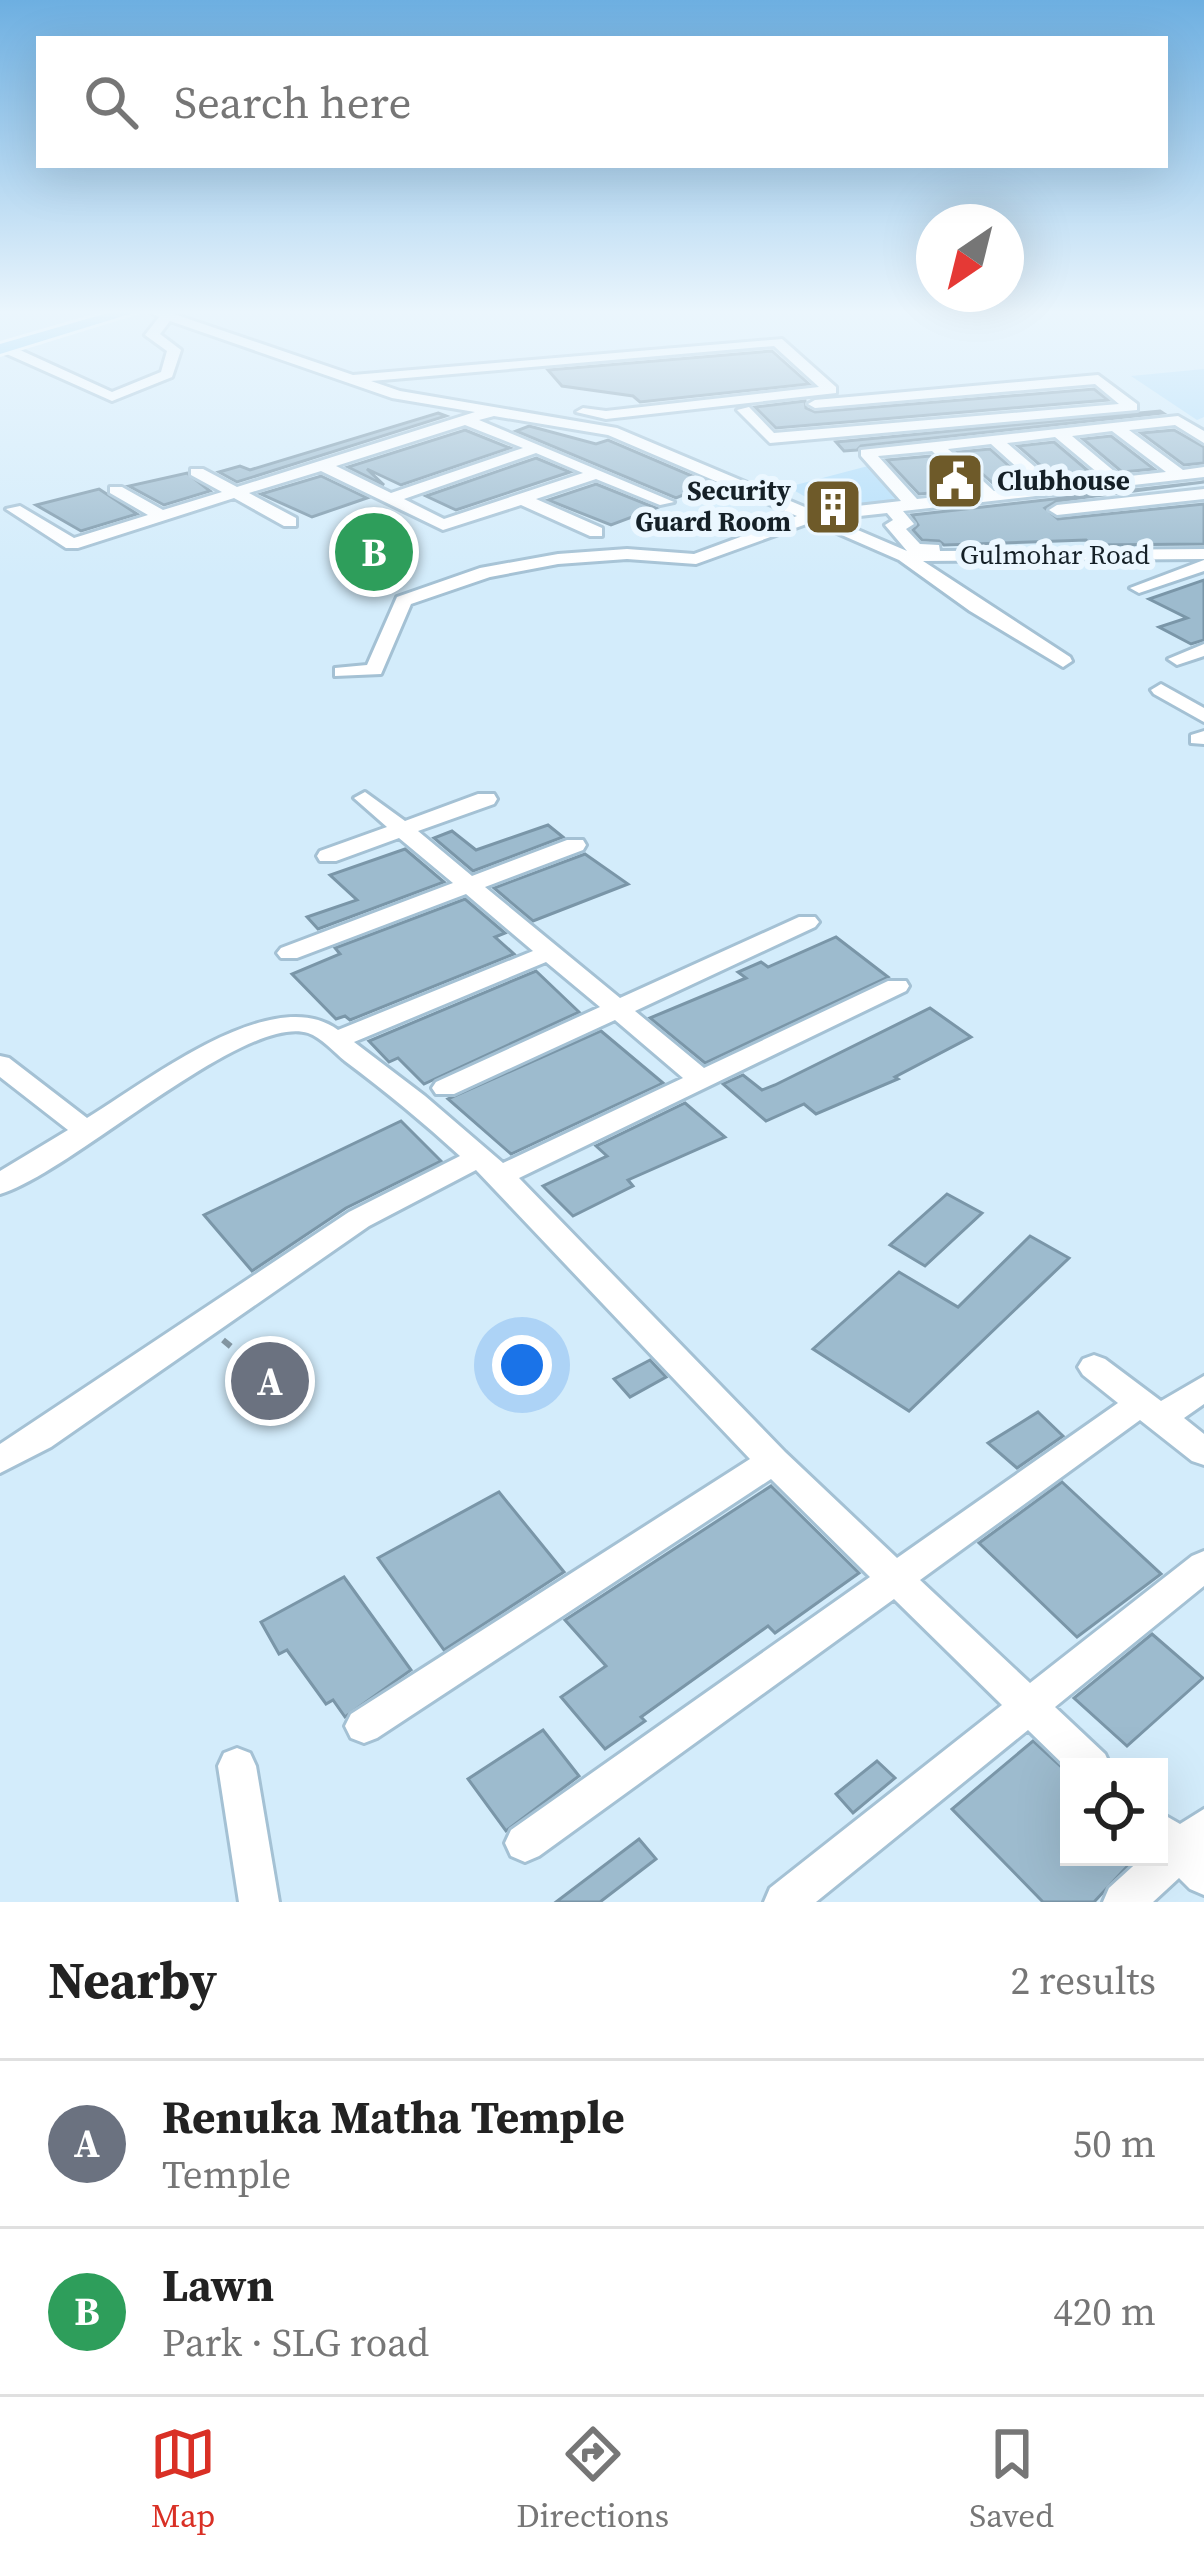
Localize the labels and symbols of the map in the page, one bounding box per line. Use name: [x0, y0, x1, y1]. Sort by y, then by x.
north arrow: [916, 204, 1024, 312]
public building icon: Clubhouse: [924, 450, 986, 512]
place label: Clubhouse: [997, 462, 1130, 499]
place label: Security Guard Room: [635, 472, 792, 540]
building icon: Security Guard Room: [802, 476, 864, 538]
pin: B: [335, 507, 413, 597]
street label: Gulmohar Road: [960, 536, 1150, 573]
your location: [492, 1335, 552, 1395]
pin: A: [231, 1336, 309, 1426]

